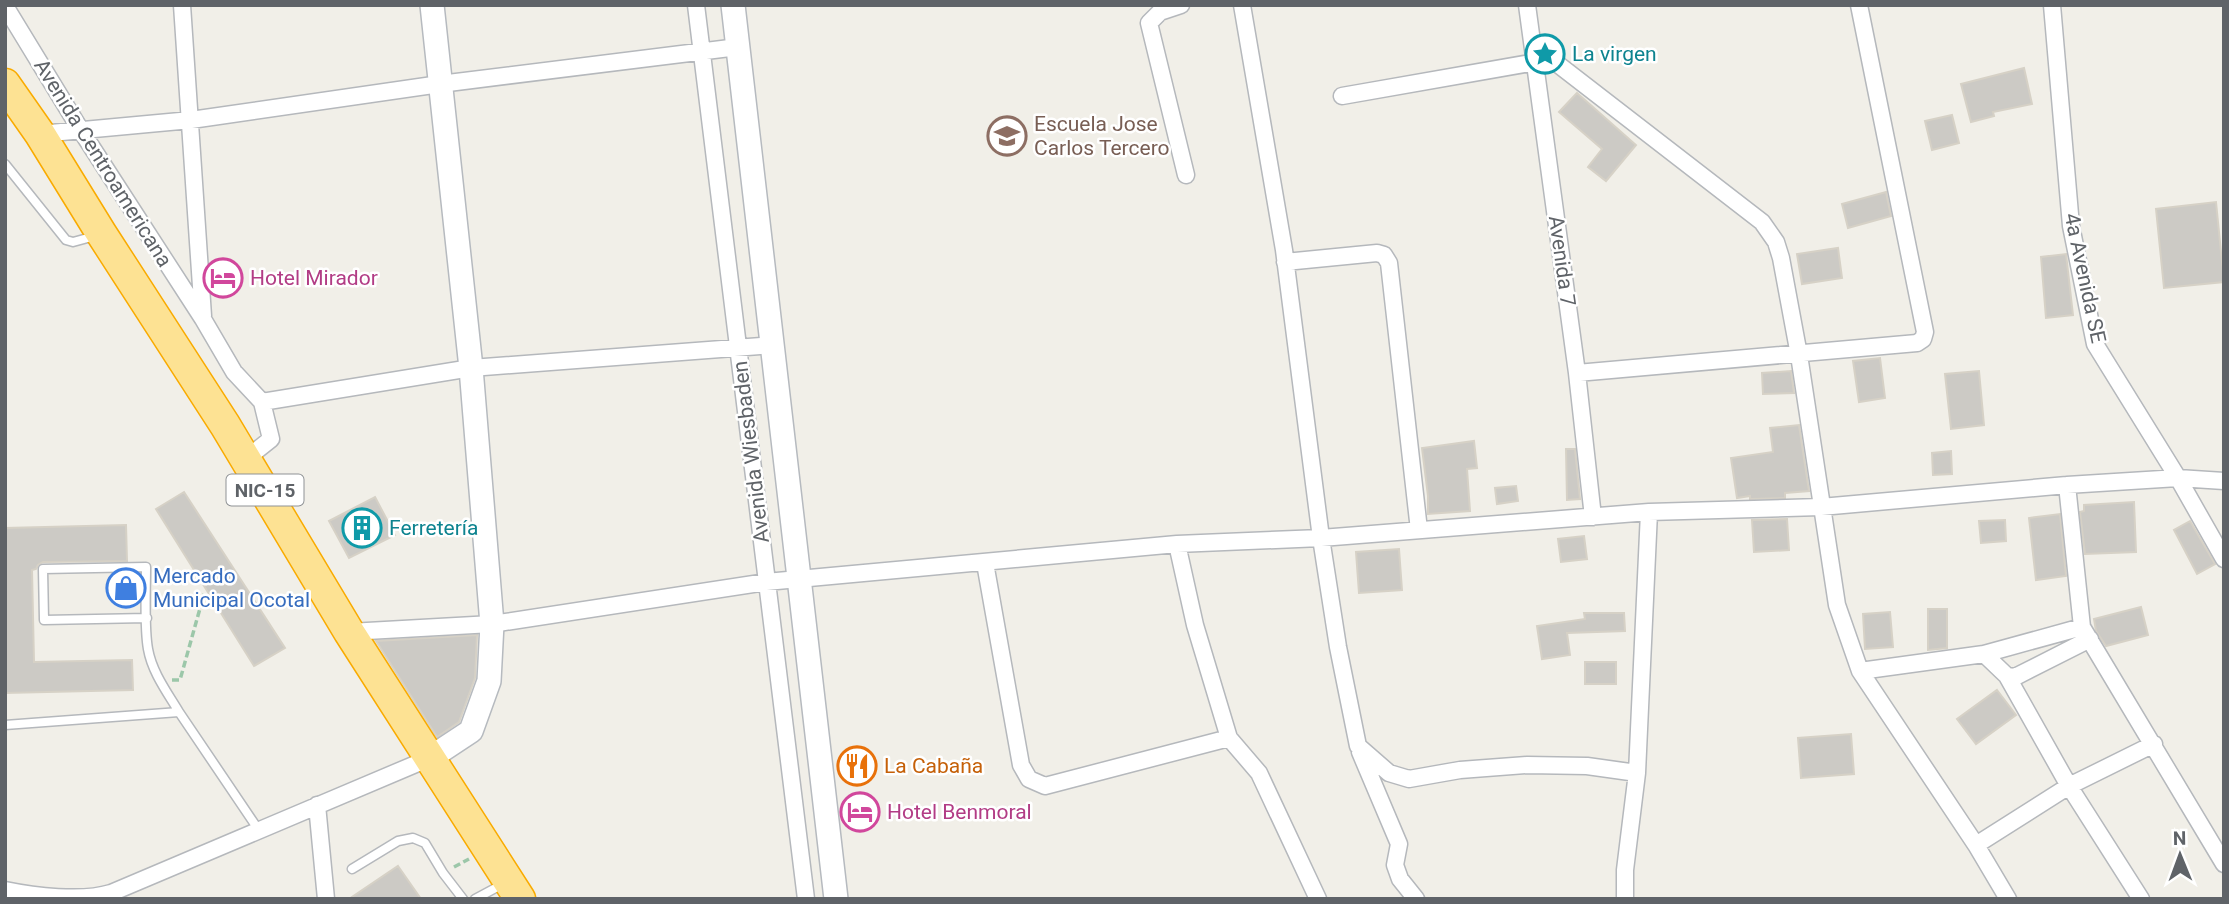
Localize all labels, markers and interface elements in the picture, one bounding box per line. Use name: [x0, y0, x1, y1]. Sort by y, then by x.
place icon: La virgen: [1524, 33, 1566, 75]
place label: La virgen: [1572, 42, 1657, 66]
street label: Avenida Centroamericana: [29, 55, 177, 271]
place label: Escuela Jose Carlos Tercero: [1034, 112, 1170, 160]
school or university icon: Escuela Jose Carlos Tercero: [986, 115, 1028, 157]
street label: 4a Avenida SE: [2059, 211, 2111, 345]
street label: Avenida 7: [1544, 214, 1580, 308]
hotel icon: Hotel Mirador: [202, 257, 244, 299]
place label: Hotel Mirador: [250, 266, 378, 290]
street label: Avenida Wiesbaden: [728, 360, 774, 544]
road number: NIC-15: [226, 475, 304, 505]
building icon: Ferretería: [341, 507, 383, 549]
place label: Ferretería: [389, 516, 478, 540]
place label: Mercado Municipal Ocotal: [153, 564, 310, 612]
shop icon: Mercado Municipal Ocotal: [105, 567, 147, 609]
restaurant icon: La Cabaña: [836, 745, 878, 787]
place label: La Cabaña: [884, 754, 983, 778]
hotel icon: Hotel Benmoral: [839, 791, 881, 833]
place label: Hotel Benmoral: [887, 800, 1032, 824]
north arrow: [2145, 820, 2215, 890]
text: N: [2173, 827, 2187, 850]

